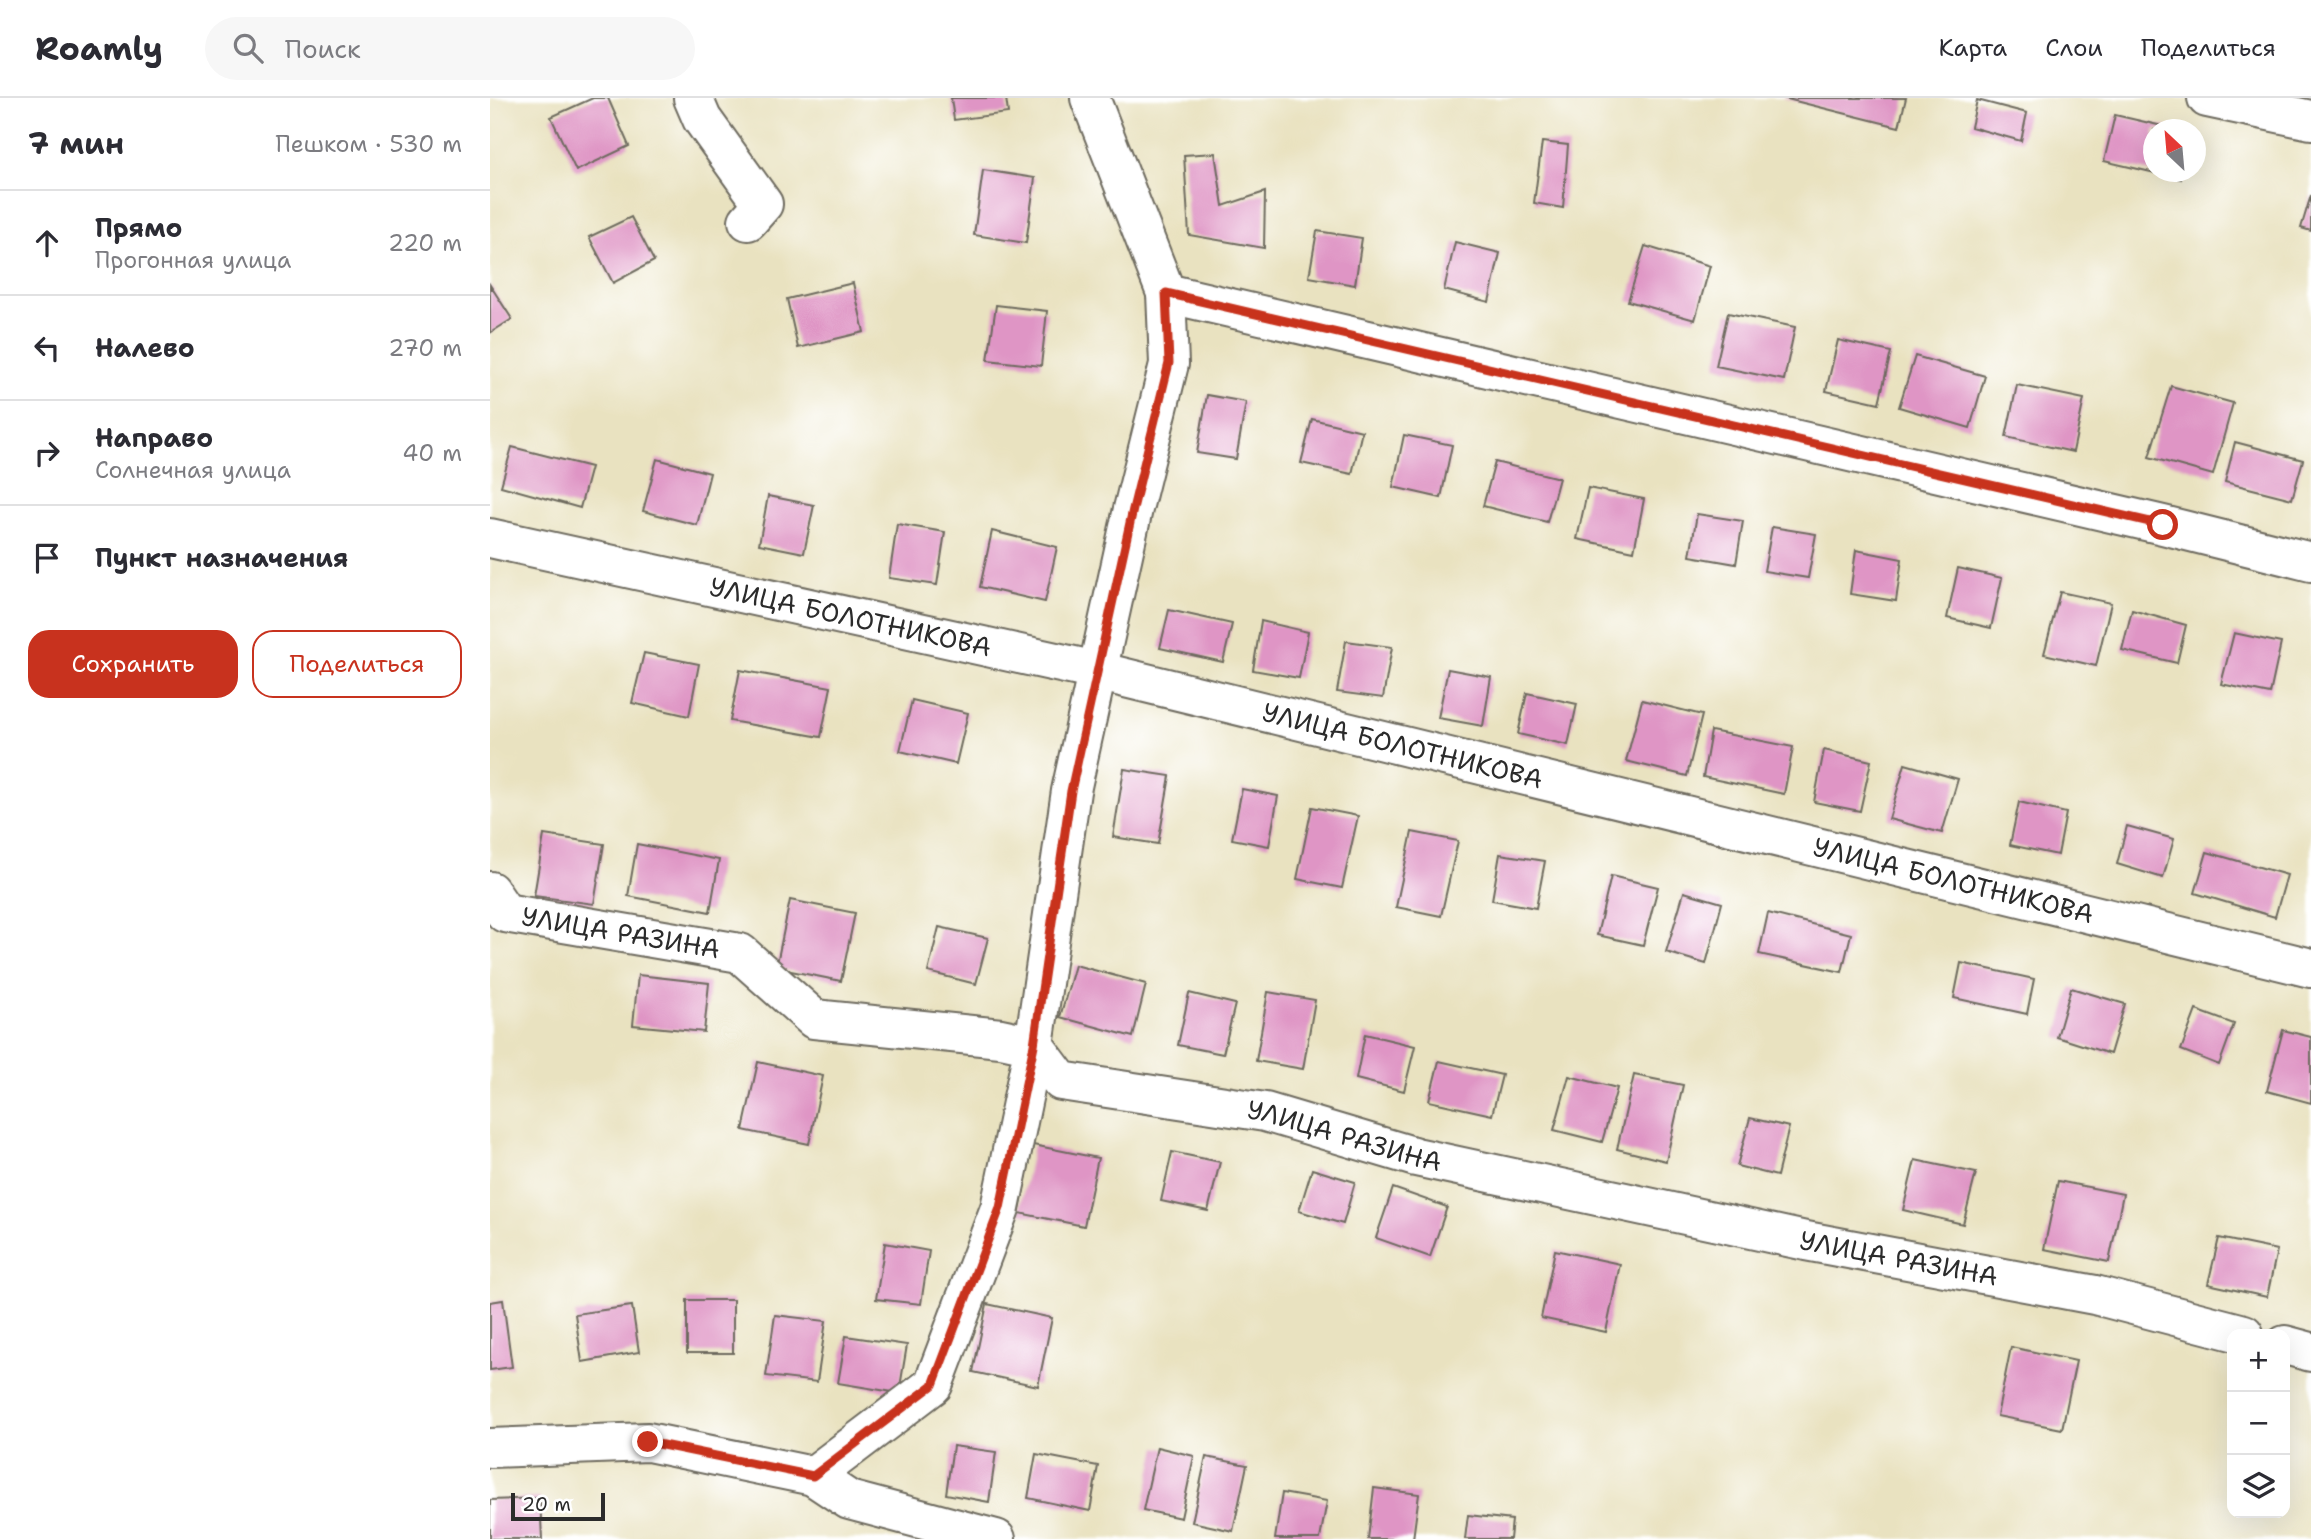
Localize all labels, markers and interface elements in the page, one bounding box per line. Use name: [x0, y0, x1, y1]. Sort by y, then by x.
search box: [205, 17, 695, 80]
text: Roamly: [35, 26, 163, 71]
icon: search: [229, 29, 267, 67]
text: Поиск: [285, 31, 361, 66]
text: Карта: [1939, 32, 2007, 64]
text: Слои: [2045, 32, 2103, 64]
text: Поделиться: [2141, 32, 2276, 64]
north arrow: [2143, 119, 2206, 182]
text: 7 мин: [28, 123, 124, 164]
text: Пешком · 530 m: [276, 129, 462, 159]
text: Прямо: [95, 210, 183, 245]
icon: ahead: [28, 224, 66, 262]
text: 220 m: [388, 228, 462, 258]
text: Прогонная улица: [95, 245, 291, 275]
icon: left: [28, 329, 66, 367]
text: Налево: [95, 330, 195, 365]
text: 270 m: [388, 333, 462, 363]
text: Направо: [95, 420, 213, 455]
icon: right: [28, 434, 66, 472]
text: 40 m: [402, 438, 462, 468]
text: Солнечная улица: [95, 455, 291, 485]
route start: [2147, 509, 2178, 540]
icon: arrive: [28, 539, 66, 577]
text: Пункт назначения: [95, 540, 348, 575]
street label: УЛИЦА БОЛОТНИКОВА: [706, 569, 995, 664]
button: Сохранить: [28, 630, 238, 698]
button: Поделиться: [252, 630, 462, 698]
street label: УЛИЦА БОЛОТНИКОВА: [1259, 694, 1547, 796]
street label: УЛИЦА БОЛОТНИКОВА: [1810, 829, 2097, 931]
street label: УЛИЦА РАЗИНА: [519, 898, 723, 966]
street label: УЛИЦА РАЗИНА: [1245, 1092, 1445, 1179]
street label: УЛИЦА РАЗИНА: [1797, 1222, 2001, 1293]
map controls: [2227, 1329, 2290, 1518]
button: +: [2227, 1329, 2290, 1392]
button: −: [2227, 1392, 2290, 1455]
route end: [632, 1426, 663, 1457]
button: layers: [2227, 1455, 2290, 1518]
scale bar: [511, 1490, 606, 1522]
text: 20 m: [522, 1492, 571, 1517]

